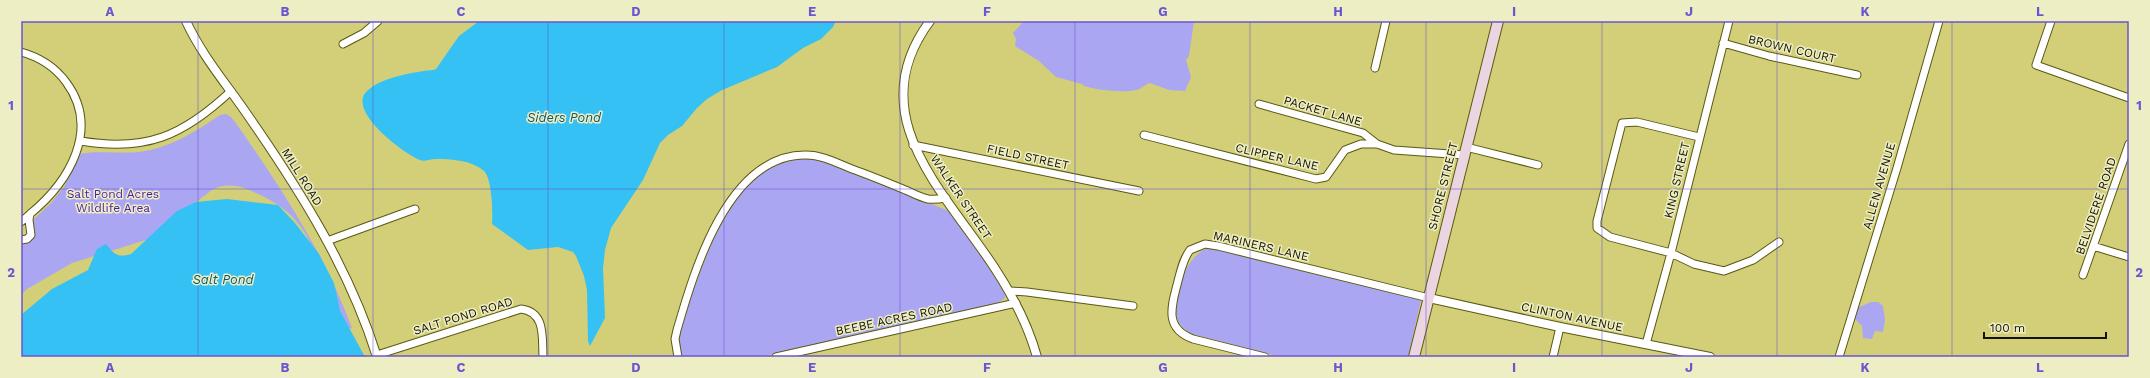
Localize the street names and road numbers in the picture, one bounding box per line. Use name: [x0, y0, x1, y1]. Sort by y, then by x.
street label: BROWN COURT: [1747, 32, 1837, 66]
street label: PACKET LANE: [1282, 93, 1364, 129]
street label: SHORE STREET: [1425, 140, 1461, 232]
street label: KING STREET: [1661, 140, 1693, 220]
street label: FIELD STREET: [986, 141, 1070, 173]
street label: CLIPPER LANE: [1234, 141, 1320, 173]
street label: ALLEN AVENUE: [1860, 141, 1898, 231]
street label: MILL ROAD: [279, 146, 325, 208]
street label: WALKER STREET: [928, 152, 994, 242]
street label: BELVIDERE ROAD: [2073, 156, 2119, 256]
street label: MARINERS LANE: [1212, 228, 1310, 264]
street label: SALT POND ROAD: [412, 294, 514, 338]
street label: CLINTON AVENUE: [1520, 299, 1625, 335]
street label: BEEBE ACRES ROAD: [834, 300, 954, 338]

